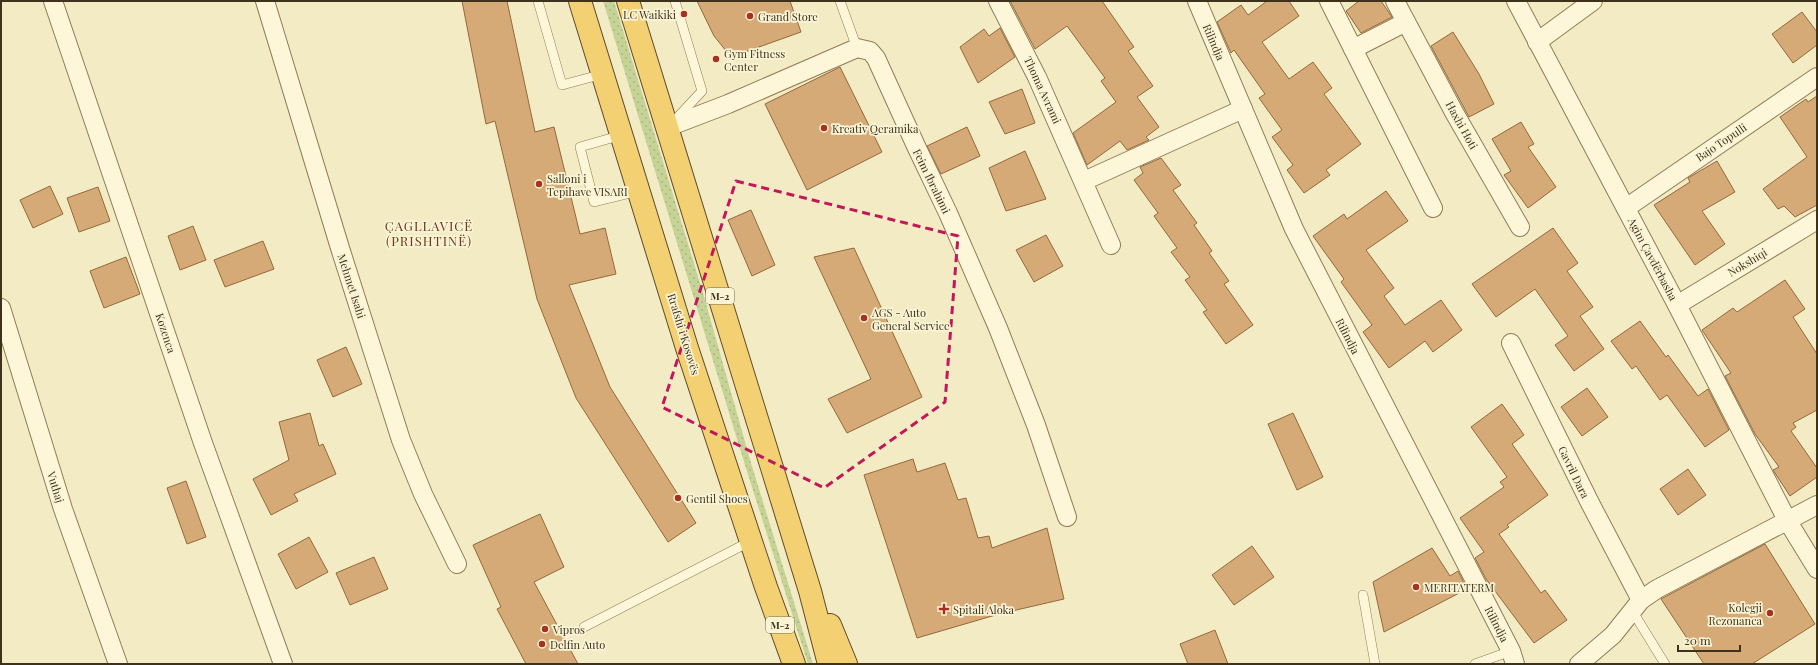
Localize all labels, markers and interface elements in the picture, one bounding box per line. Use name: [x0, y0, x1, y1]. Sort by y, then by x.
place label: LC Waikiki: [623, 7, 676, 22]
marker: LC Waikiki: [679, 9, 689, 19]
place label: Grand Store: [758, 9, 818, 24]
marker: Grand Store: [745, 11, 755, 21]
street label: Rilindja: [1200, 22, 1229, 63]
place label: Gym Fitness Center: [724, 46, 785, 74]
marker: Gym Fitness Center: [711, 54, 721, 64]
street label: Thoma Avrami: [1021, 54, 1065, 126]
street label: Haxhi Hoti: [1443, 98, 1481, 152]
street label: Bajo Topulli: [1693, 119, 1749, 165]
place label: Kreativ Qeramika: [832, 121, 919, 136]
marker: Kreativ Qeramika: [819, 123, 829, 133]
street label: Feim Ibrahimi: [910, 146, 954, 216]
place label: Salloni i Tepihave VISARI: [547, 171, 628, 199]
marker: Salloni i Tepihave VISARI: [534, 179, 544, 189]
street label: Agim Çavdërbasha: [1624, 214, 1681, 304]
district label: ÇAGLLAVICË (PRISHTINË): [385, 217, 473, 249]
street label: Nokshiqi: [1724, 244, 1770, 280]
street label: Mehmet Isahi: [335, 252, 369, 320]
road number: M-2: [706, 288, 734, 304]
street label: Rrafshi i Kosovës: [665, 291, 704, 377]
place label: AGS - Auto General Service: [871, 305, 950, 333]
street label: Kozenca: [152, 311, 180, 356]
marker: AGS - Auto General Service: [859, 313, 869, 323]
street label: Rilindja: [1333, 316, 1364, 357]
street label: Gavril Dara: [1555, 443, 1593, 501]
street label: Vuthaj: [44, 469, 68, 504]
place label: Gentil Shoes: [686, 491, 748, 506]
marker: Gentil Shoes: [673, 493, 683, 503]
place label: MERITATERM: [1424, 580, 1494, 595]
marker: MERITATERM: [1411, 582, 1421, 592]
place label: Kolegji Rezonanca: [1709, 600, 1763, 628]
place label: Spitali Aloka: [953, 602, 1014, 617]
marker: Spitali Aloka: [938, 603, 950, 615]
street label: Rilindja: [1482, 604, 1513, 645]
marker: Kolegji Rezonanca: [1765, 608, 1775, 618]
road number: M-2: [766, 617, 794, 633]
place label: Vipros: [552, 622, 585, 637]
marker: Vipros: [540, 624, 550, 634]
scale bar: [1678, 627, 1740, 653]
text: 20 m: [1684, 632, 1711, 648]
place label: Delfin Auto: [550, 637, 605, 652]
marker: Delfin Auto: [537, 639, 547, 649]

